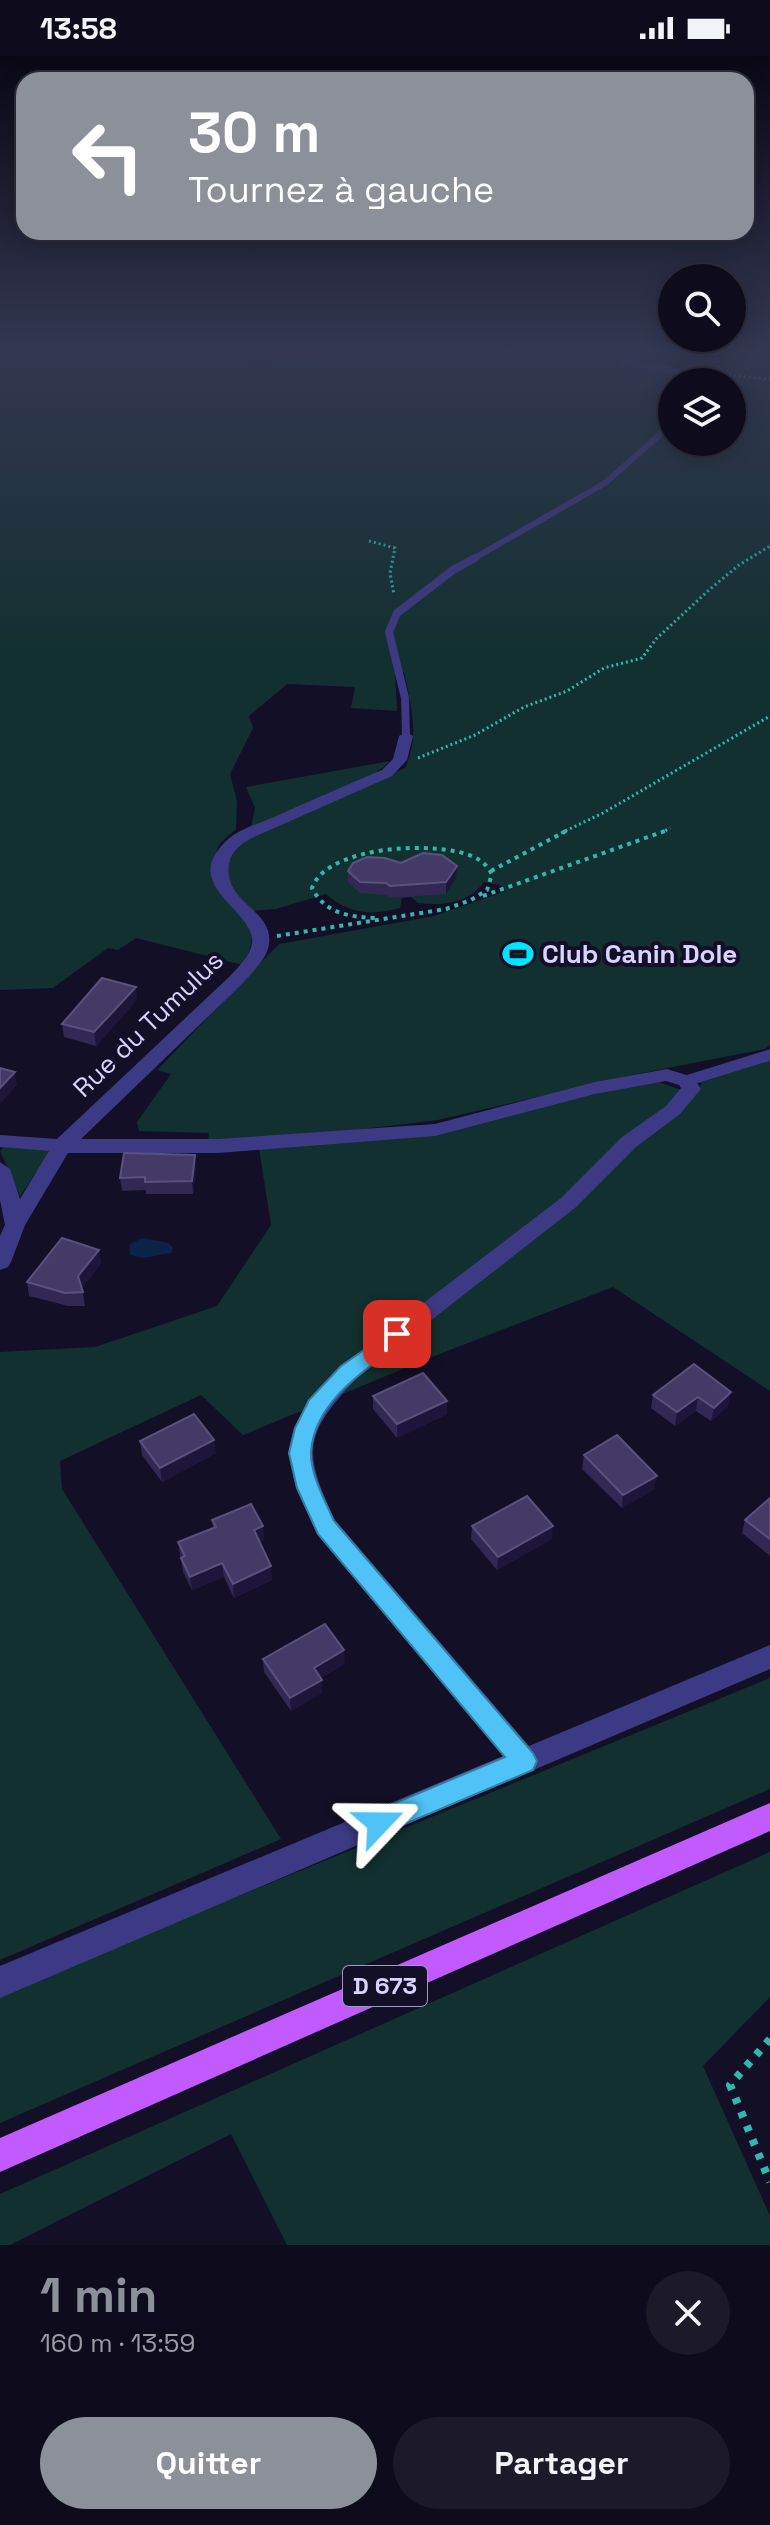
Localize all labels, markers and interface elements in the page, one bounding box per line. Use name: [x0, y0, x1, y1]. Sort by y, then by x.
text: 13:58: [40, 9, 117, 48]
text: 30 m: [188, 97, 320, 168]
icon: left: [56, 104, 160, 208]
text: Tournez à gauche: [188, 167, 494, 213]
map controls: [658, 264, 746, 456]
button: search: [658, 264, 746, 352]
button: layers: [658, 368, 746, 456]
sports icon: Club Canin Dole: [501, 937, 535, 971]
place label: Club Canin Dole: [542, 937, 737, 971]
street label: Rue du Tumulus: [66, 944, 230, 1104]
pin: [363, 1300, 431, 1368]
icon: arrive: [375, 1312, 419, 1356]
position arrow: [337, 1781, 421, 1865]
road number: D 673: [343, 1966, 427, 2006]
text: 1 min: [40, 2265, 157, 2326]
button: close: [646, 2271, 730, 2355]
text: 160 m · 13:59: [40, 2326, 195, 2360]
button: Quitter: [40, 2417, 377, 2509]
button: Partager: [393, 2417, 730, 2509]

